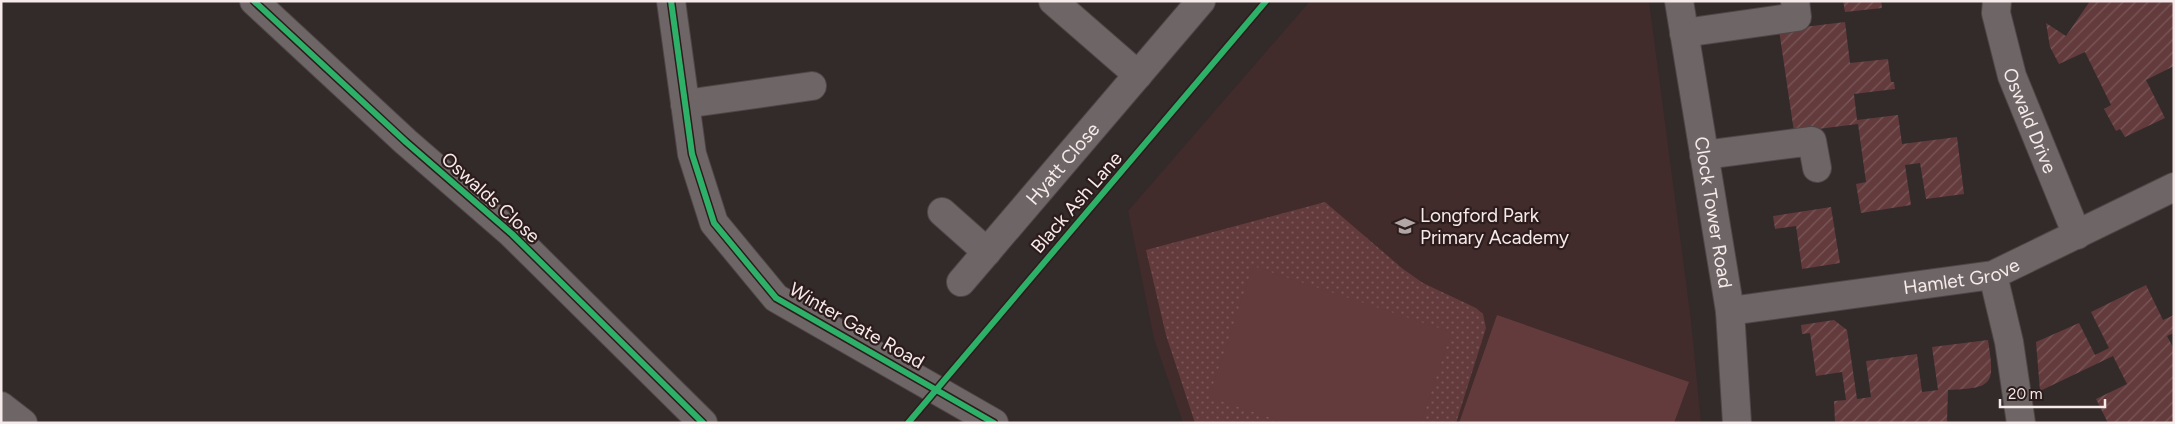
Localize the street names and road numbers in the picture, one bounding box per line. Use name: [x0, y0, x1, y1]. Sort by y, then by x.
street label: Oswald Drive: [1998, 65, 2062, 177]
street label: Hyatt Close: [1021, 118, 1104, 210]
street label: Clock Tower Road: [1689, 135, 1737, 290]
street label: Oswalds Close: [437, 147, 545, 248]
street label: Black Ash Lane: [1026, 147, 1127, 258]
street label: Hamlet Grove: [1902, 253, 2023, 299]
street label: Winter Gate Road: [785, 277, 928, 373]

